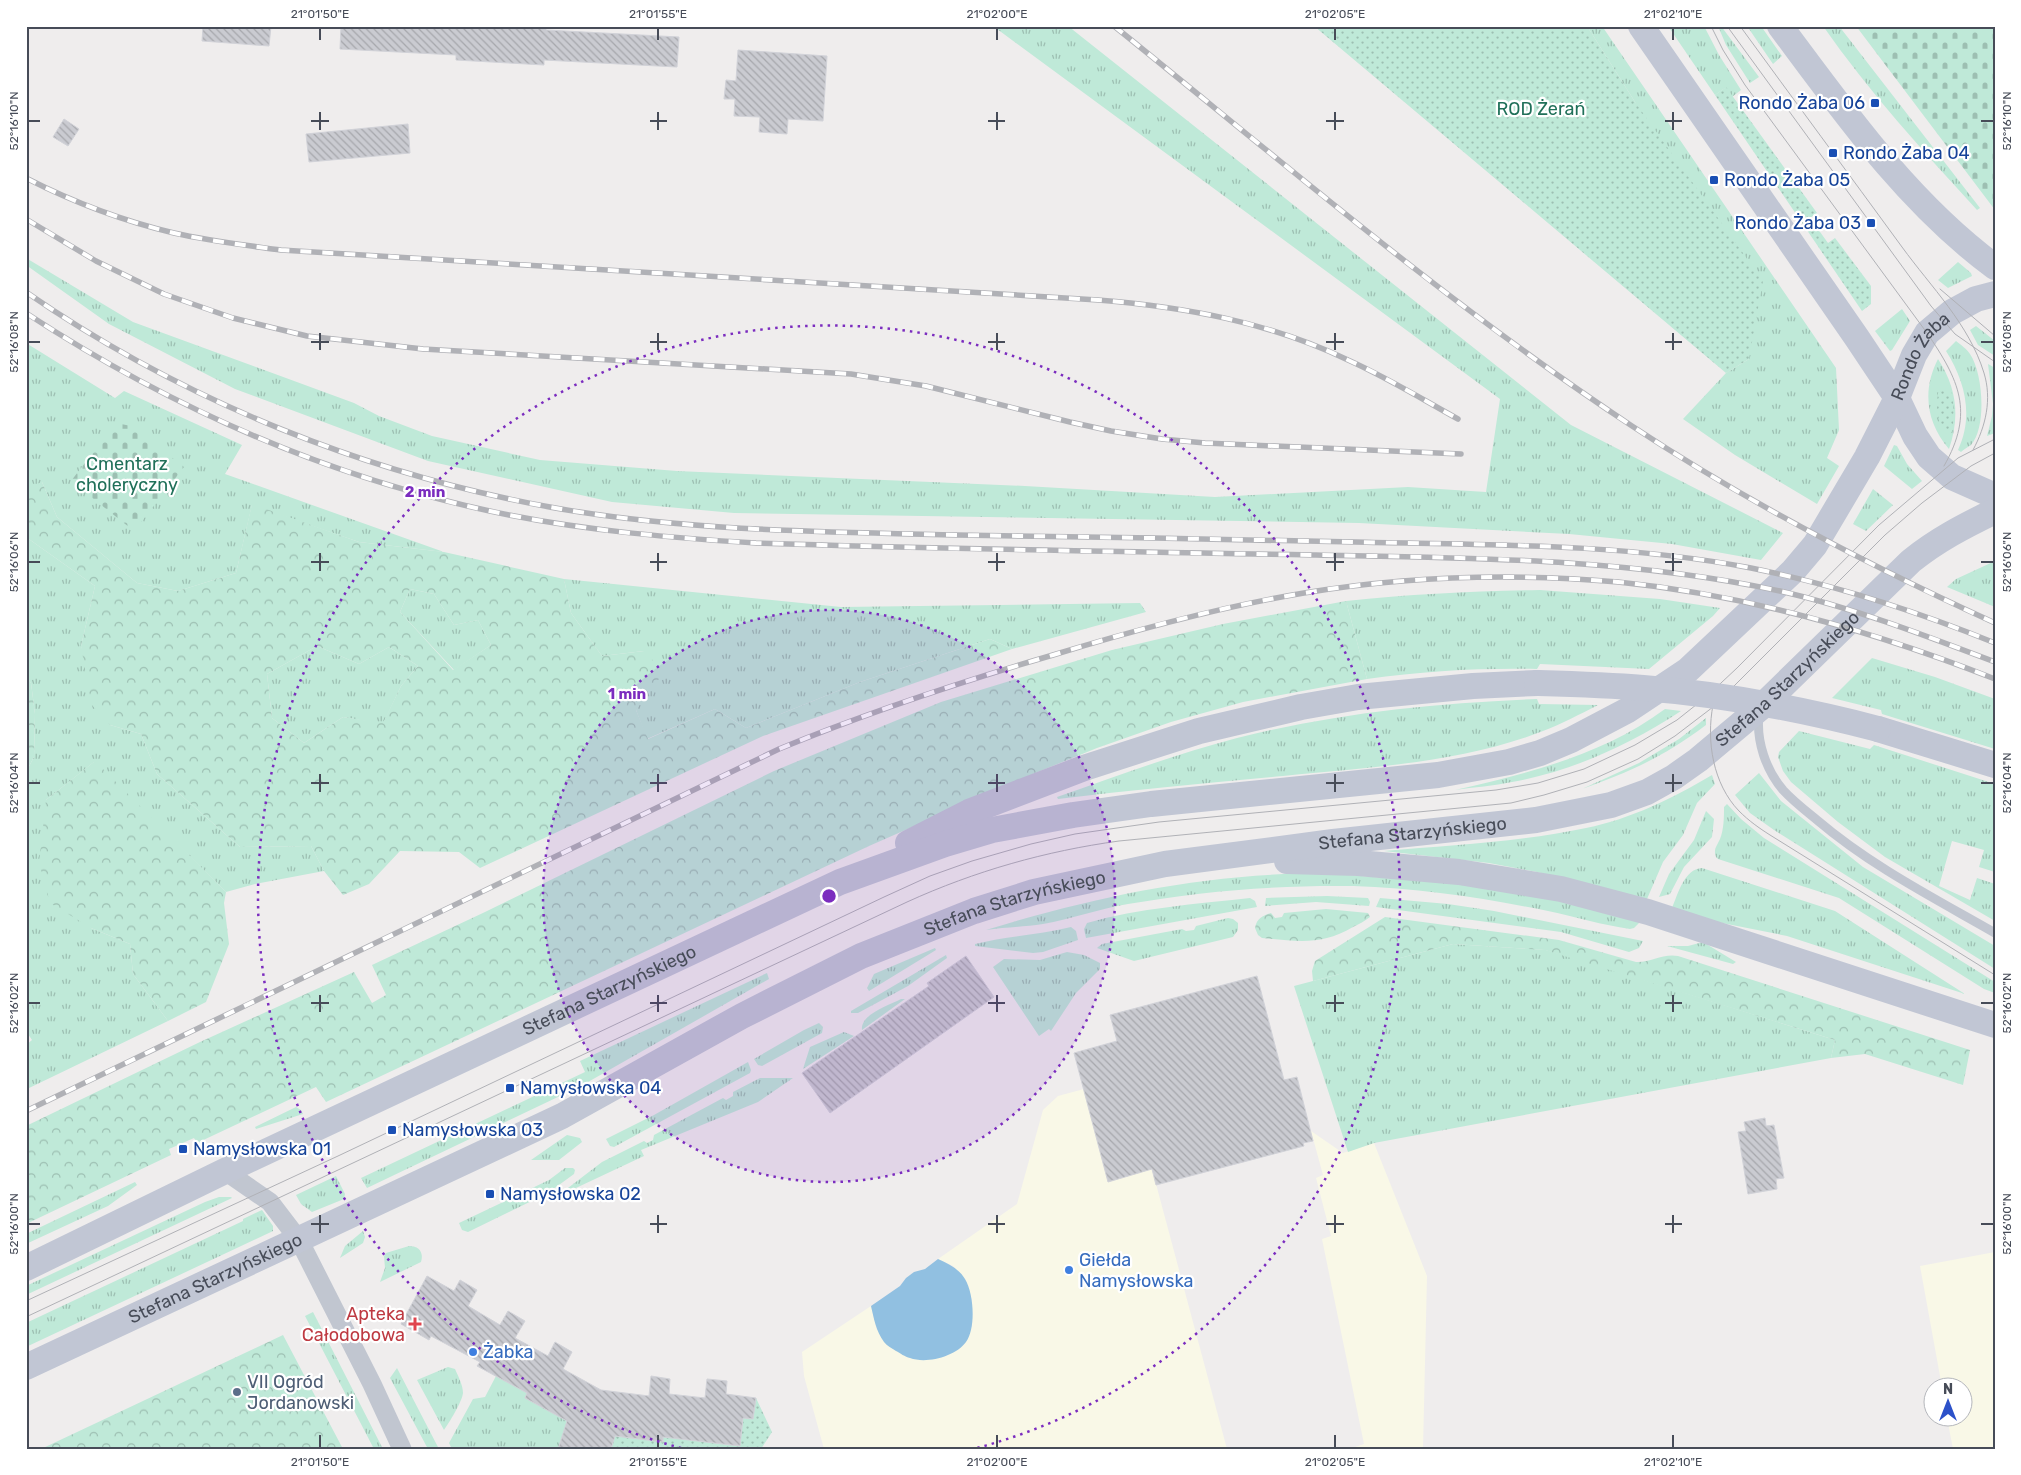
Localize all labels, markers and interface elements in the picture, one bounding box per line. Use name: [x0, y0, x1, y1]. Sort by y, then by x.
text: 21°01'50"E: [291, 7, 349, 21]
text: 21°01'55"E: [629, 7, 687, 21]
text: 21°02'00"E: [966, 7, 1028, 21]
text: 21°02'05"E: [1305, 7, 1365, 21]
text: 21°02'10"E: [1644, 7, 1702, 21]
text: 52°16'10"N: [7, 92, 21, 150]
place label: Rondo Żaba 06: [1739, 92, 1865, 114]
text: 52°16'10"N: [2000, 92, 2014, 150]
marker: Rondo Żaba 06: [1869, 97, 1881, 109]
park label: ROD Żerań: [1497, 98, 1585, 120]
place label: Rondo Żaba 04: [1843, 142, 1970, 164]
marker: Rondo Żaba 04: [1827, 147, 1839, 159]
place label: Rondo Żaba 05: [1724, 169, 1850, 191]
marker: Rondo Żaba 05: [1708, 174, 1720, 186]
place label: Rondo Żaba 03: [1735, 212, 1861, 234]
marker: Rondo Żaba 03: [1865, 217, 1877, 229]
street label: Rondo Żaba: [1886, 308, 1954, 403]
text: 52°16'08"N: [7, 311, 21, 373]
text: 52°16'08"N: [2000, 311, 2014, 373]
park label: Cmentarz choleryczny: [76, 453, 178, 496]
text: 2 min: [405, 483, 445, 501]
text: 52°16'06"N: [7, 532, 21, 592]
text: 52°16'06"N: [2000, 532, 2014, 592]
street label: Stefana Starzyńskiego: [1711, 606, 1864, 752]
text: 1 min: [608, 685, 646, 703]
text: 52°16'04"N: [7, 752, 21, 814]
text: 52°16'04"N: [2000, 752, 2014, 814]
street label: Stefana Starzyńskiego: [1317, 812, 1508, 855]
street label: Stefana Starzyńskiego: [920, 866, 1108, 941]
centre of rings: [820, 887, 838, 905]
street label: Stefana Starzyńskiego: [519, 940, 700, 1041]
text: 52°16'02"N: [7, 973, 21, 1033]
text: 52°16'02"N: [2000, 973, 2014, 1033]
place label: Namysłowska 04: [520, 1077, 662, 1099]
marker: Namysłowska 04: [504, 1082, 516, 1094]
place label: Namysłowska 03: [402, 1119, 543, 1141]
marker: Namysłowska 03: [386, 1124, 398, 1136]
place label: Namysłowska 01: [193, 1138, 331, 1160]
marker: Namysłowska 01: [177, 1143, 189, 1155]
place label: Namysłowska 02: [500, 1183, 641, 1205]
marker: Namysłowska 02: [484, 1188, 496, 1200]
text: 52°16'00"N: [7, 1193, 21, 1255]
text: 52°16'00"N: [2000, 1193, 2014, 1255]
street label: Stefana Starzyńskiego: [125, 1228, 306, 1328]
place label: Giełda Namysłowska: [1079, 1249, 1193, 1292]
marker: Giełda Namysłowska: [1063, 1264, 1075, 1276]
place label: Apteka Całodobowa: [302, 1303, 405, 1346]
marker: Apteka Całodobowa: [409, 1318, 421, 1330]
place label: Żabka: [483, 1341, 534, 1363]
marker: Żabka: [467, 1346, 479, 1358]
place label: VII Ogród Jordanowski: [247, 1371, 354, 1414]
north arrow: [1924, 1378, 1974, 1428]
text: N: [1943, 1381, 1953, 1398]
marker: VII Ogród Jordanowski: [231, 1386, 243, 1398]
text: 21°01'50"E: [291, 1455, 349, 1469]
text: 21°01'55"E: [629, 1455, 687, 1469]
text: 21°02'00"E: [966, 1455, 1028, 1469]
text: 21°02'05"E: [1305, 1455, 1365, 1469]
text: 21°02'10"E: [1644, 1455, 1702, 1469]

